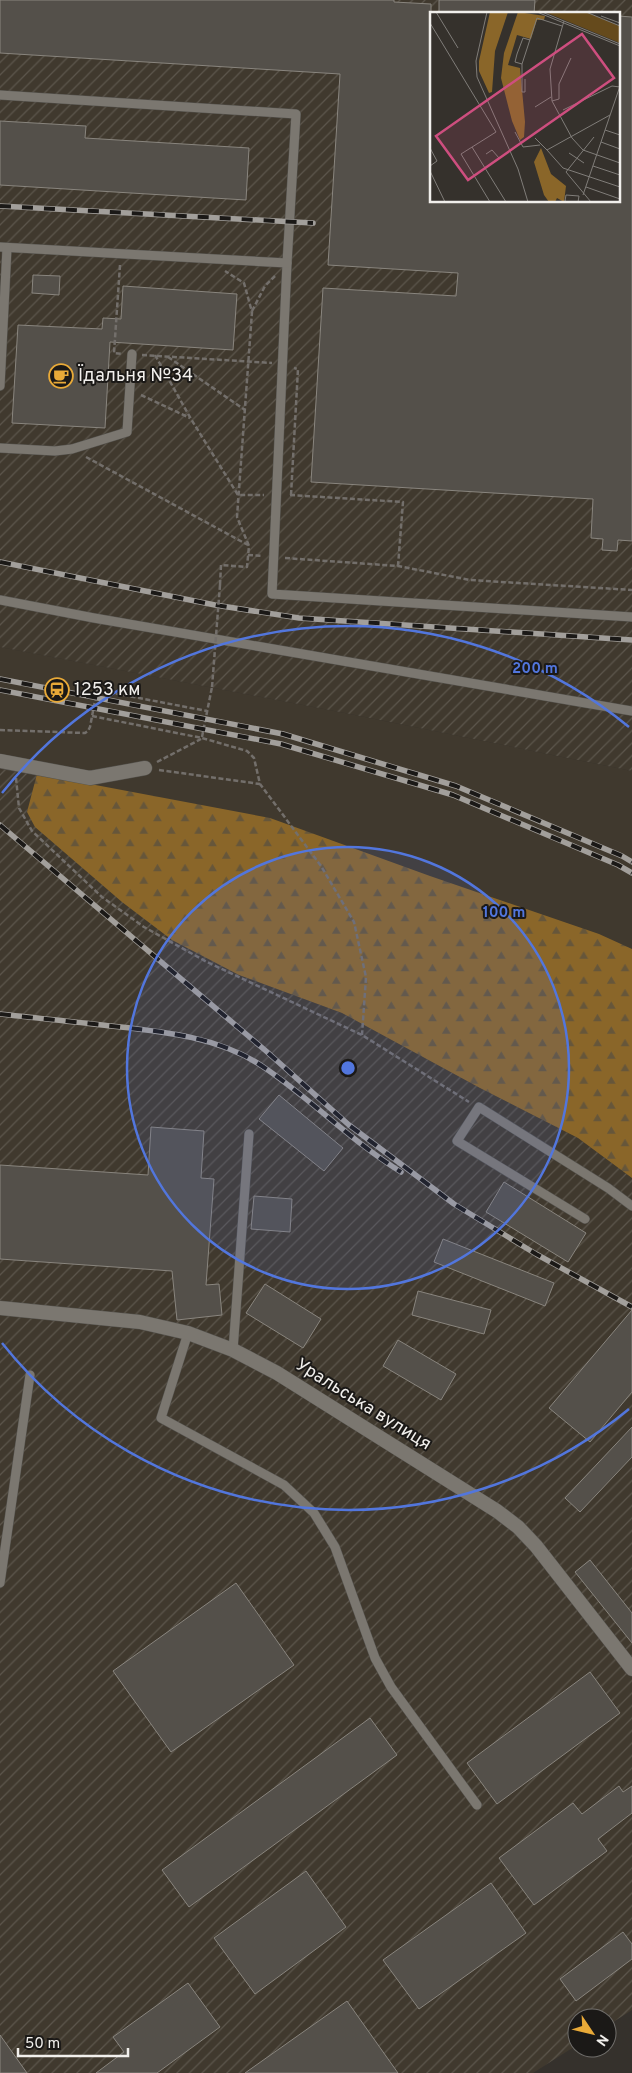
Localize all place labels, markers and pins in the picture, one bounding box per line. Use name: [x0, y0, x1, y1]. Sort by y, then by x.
cafe icon: Їдальня №34: [48, 363, 74, 389]
place label: Їдальня №34: [78, 363, 193, 388]
station icon: 1253 км: [44, 677, 70, 703]
place label: 1253 км: [74, 679, 141, 702]
centre of rings: [339, 1059, 357, 1077]

